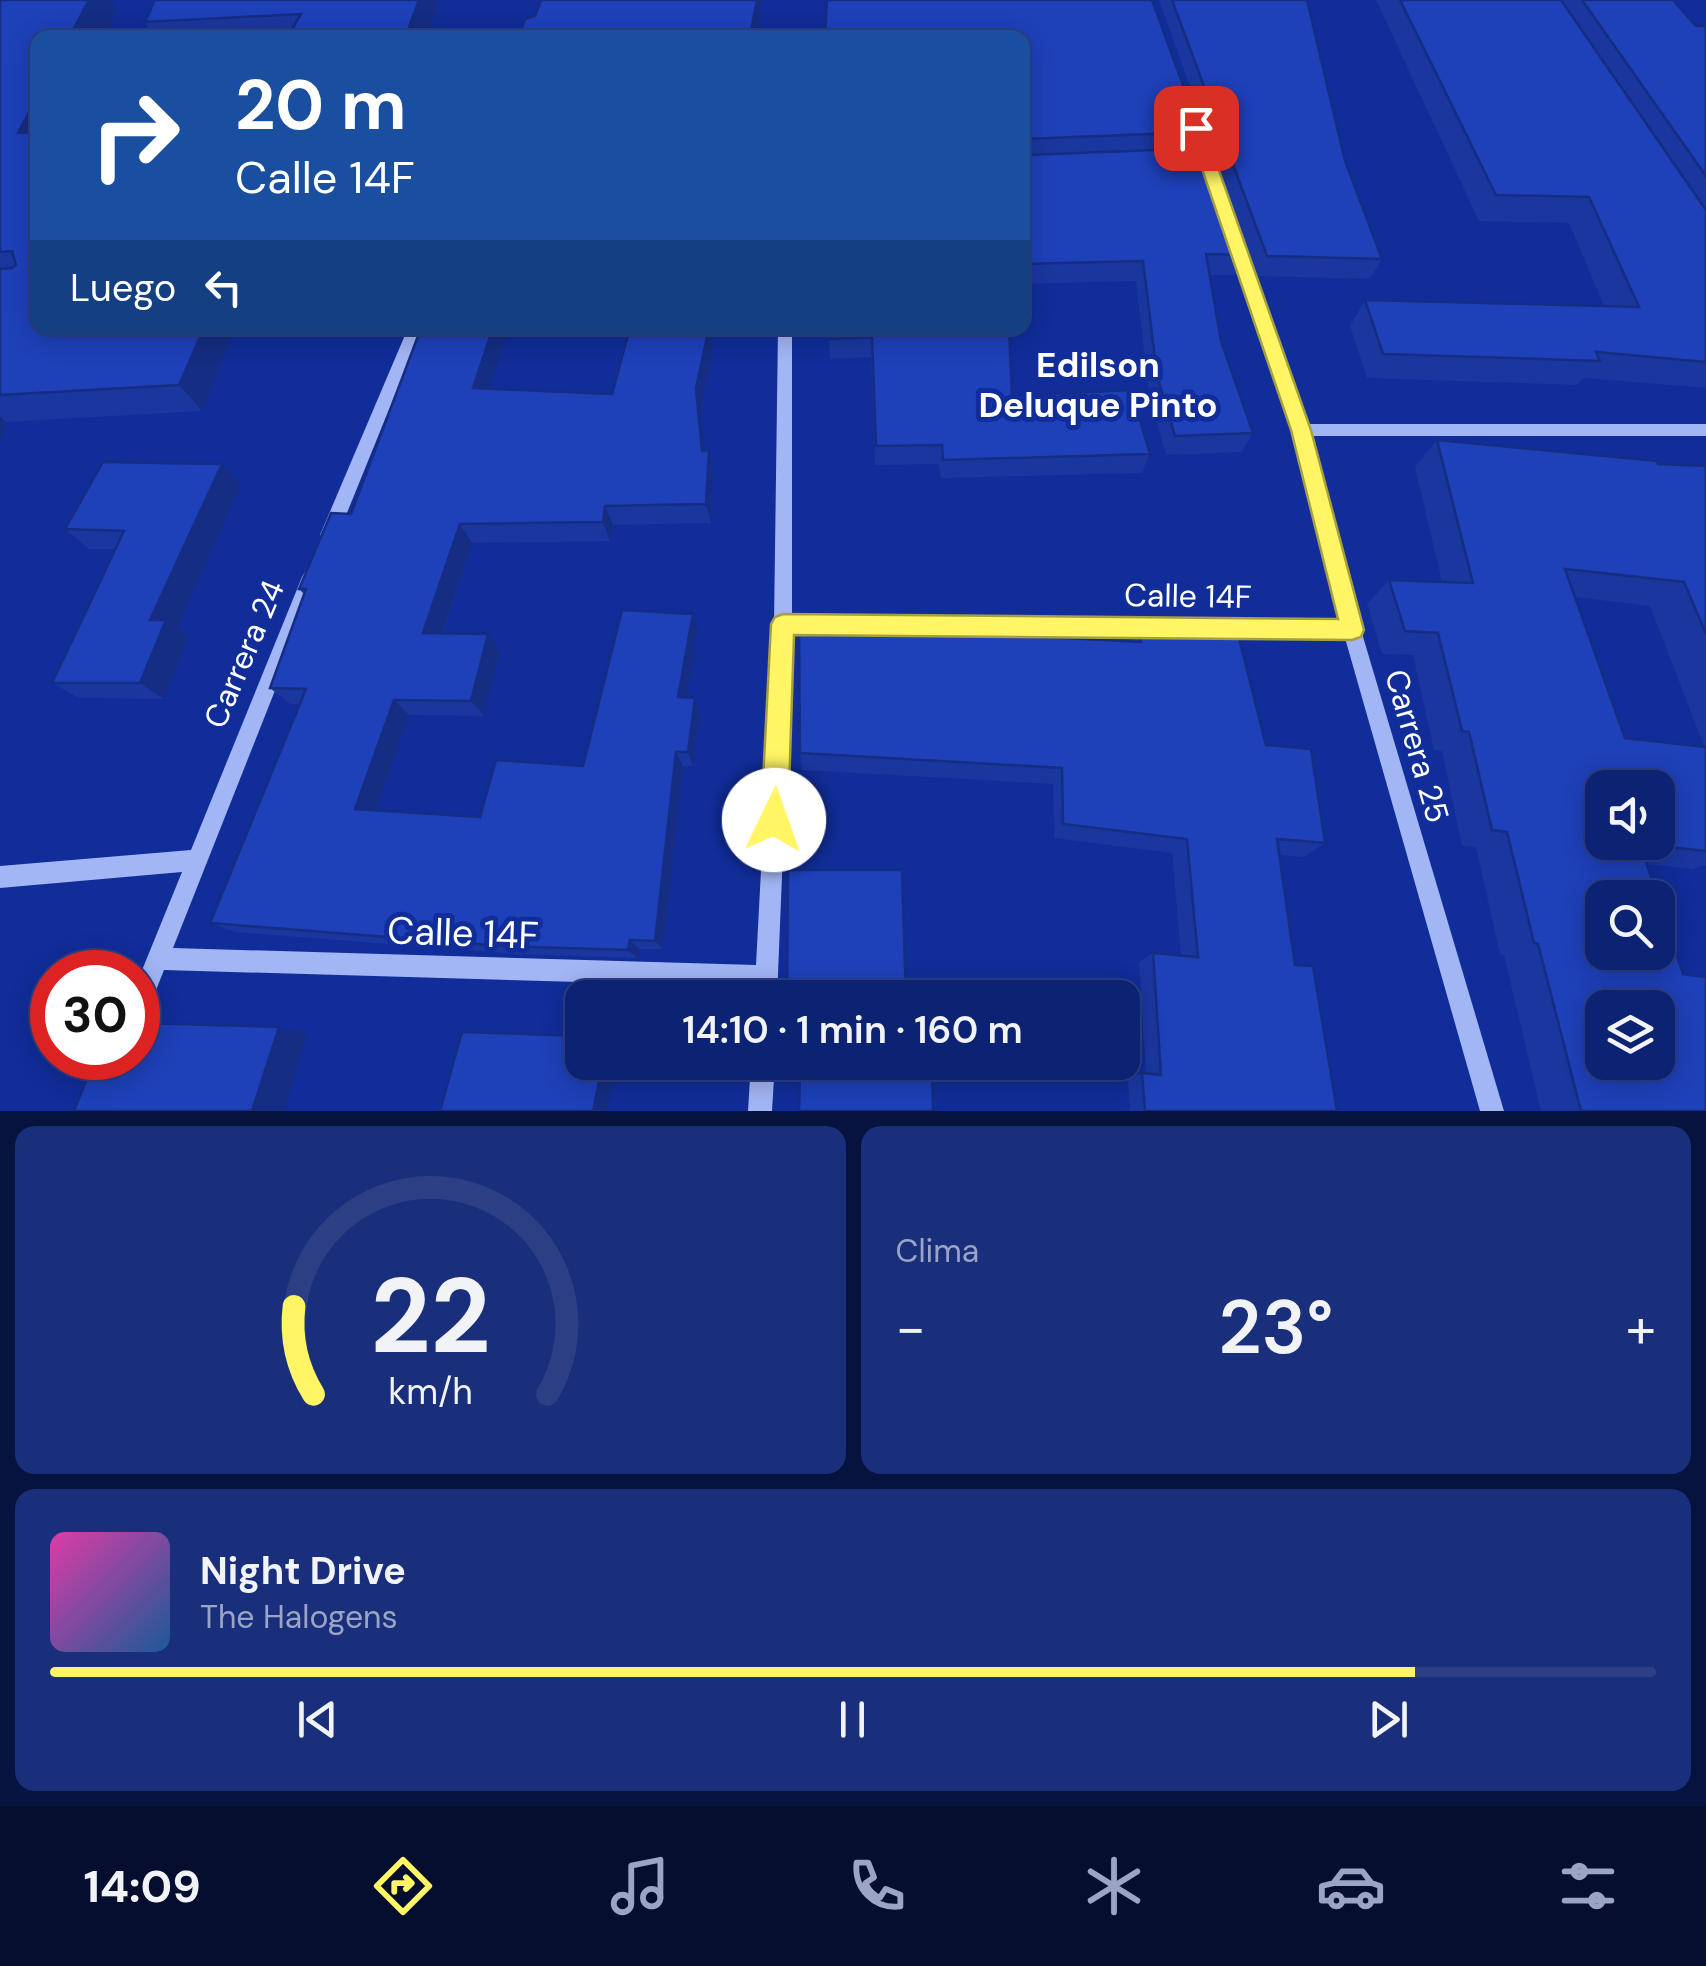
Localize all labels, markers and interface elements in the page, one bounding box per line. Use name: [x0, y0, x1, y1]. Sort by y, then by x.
text: 20 m: [235, 60, 407, 151]
icon: right: [70, 70, 200, 200]
pin: [1154, 86, 1239, 171]
icon: arrive: [1169, 101, 1224, 156]
text: Calle 14F: [235, 148, 415, 207]
icon: left: [196, 260, 251, 315]
text: Luego: [70, 263, 176, 313]
district label: Edilson Deluque Pinto: [978, 342, 1218, 428]
street label: Carrera 24: [194, 574, 294, 734]
street label: Calle 14F: [1124, 574, 1252, 618]
street label: Carrera 25: [1375, 665, 1459, 827]
position arrow: [722, 768, 826, 872]
map controls: [1585, 770, 1675, 1080]
button: sound: [1585, 770, 1675, 860]
button: search: [1585, 880, 1675, 970]
street label: Calle 14F: [386, 905, 540, 961]
speed limit sign: 30: [30, 950, 160, 1080]
button: layers: [1585, 990, 1675, 1080]
text: 14:10 · 1 min · 160 m: [682, 1005, 1023, 1055]
text: Clima: [896, 1230, 979, 1272]
text: 22: [370, 1249, 490, 1384]
text: 23°: [1218, 1279, 1333, 1376]
text: −: [896, 1292, 926, 1364]
text: +: [1626, 1292, 1656, 1364]
text: km/h: [388, 1369, 472, 1415]
text: Night Drive: [200, 1546, 406, 1596]
text: The Halogens: [200, 1596, 398, 1638]
icon: previous: [290, 1692, 345, 1747]
icon: pause: [825, 1692, 880, 1747]
icon: next: [1361, 1692, 1416, 1747]
icon: directions: [368, 1851, 438, 1921]
icon: music: [605, 1851, 675, 1921]
icon: phone: [842, 1851, 912, 1921]
icon: climate: [1079, 1851, 1149, 1921]
icon: car: [1316, 1851, 1386, 1921]
icon: filters: [1553, 1851, 1623, 1921]
text: 14:09: [83, 1857, 201, 1916]

